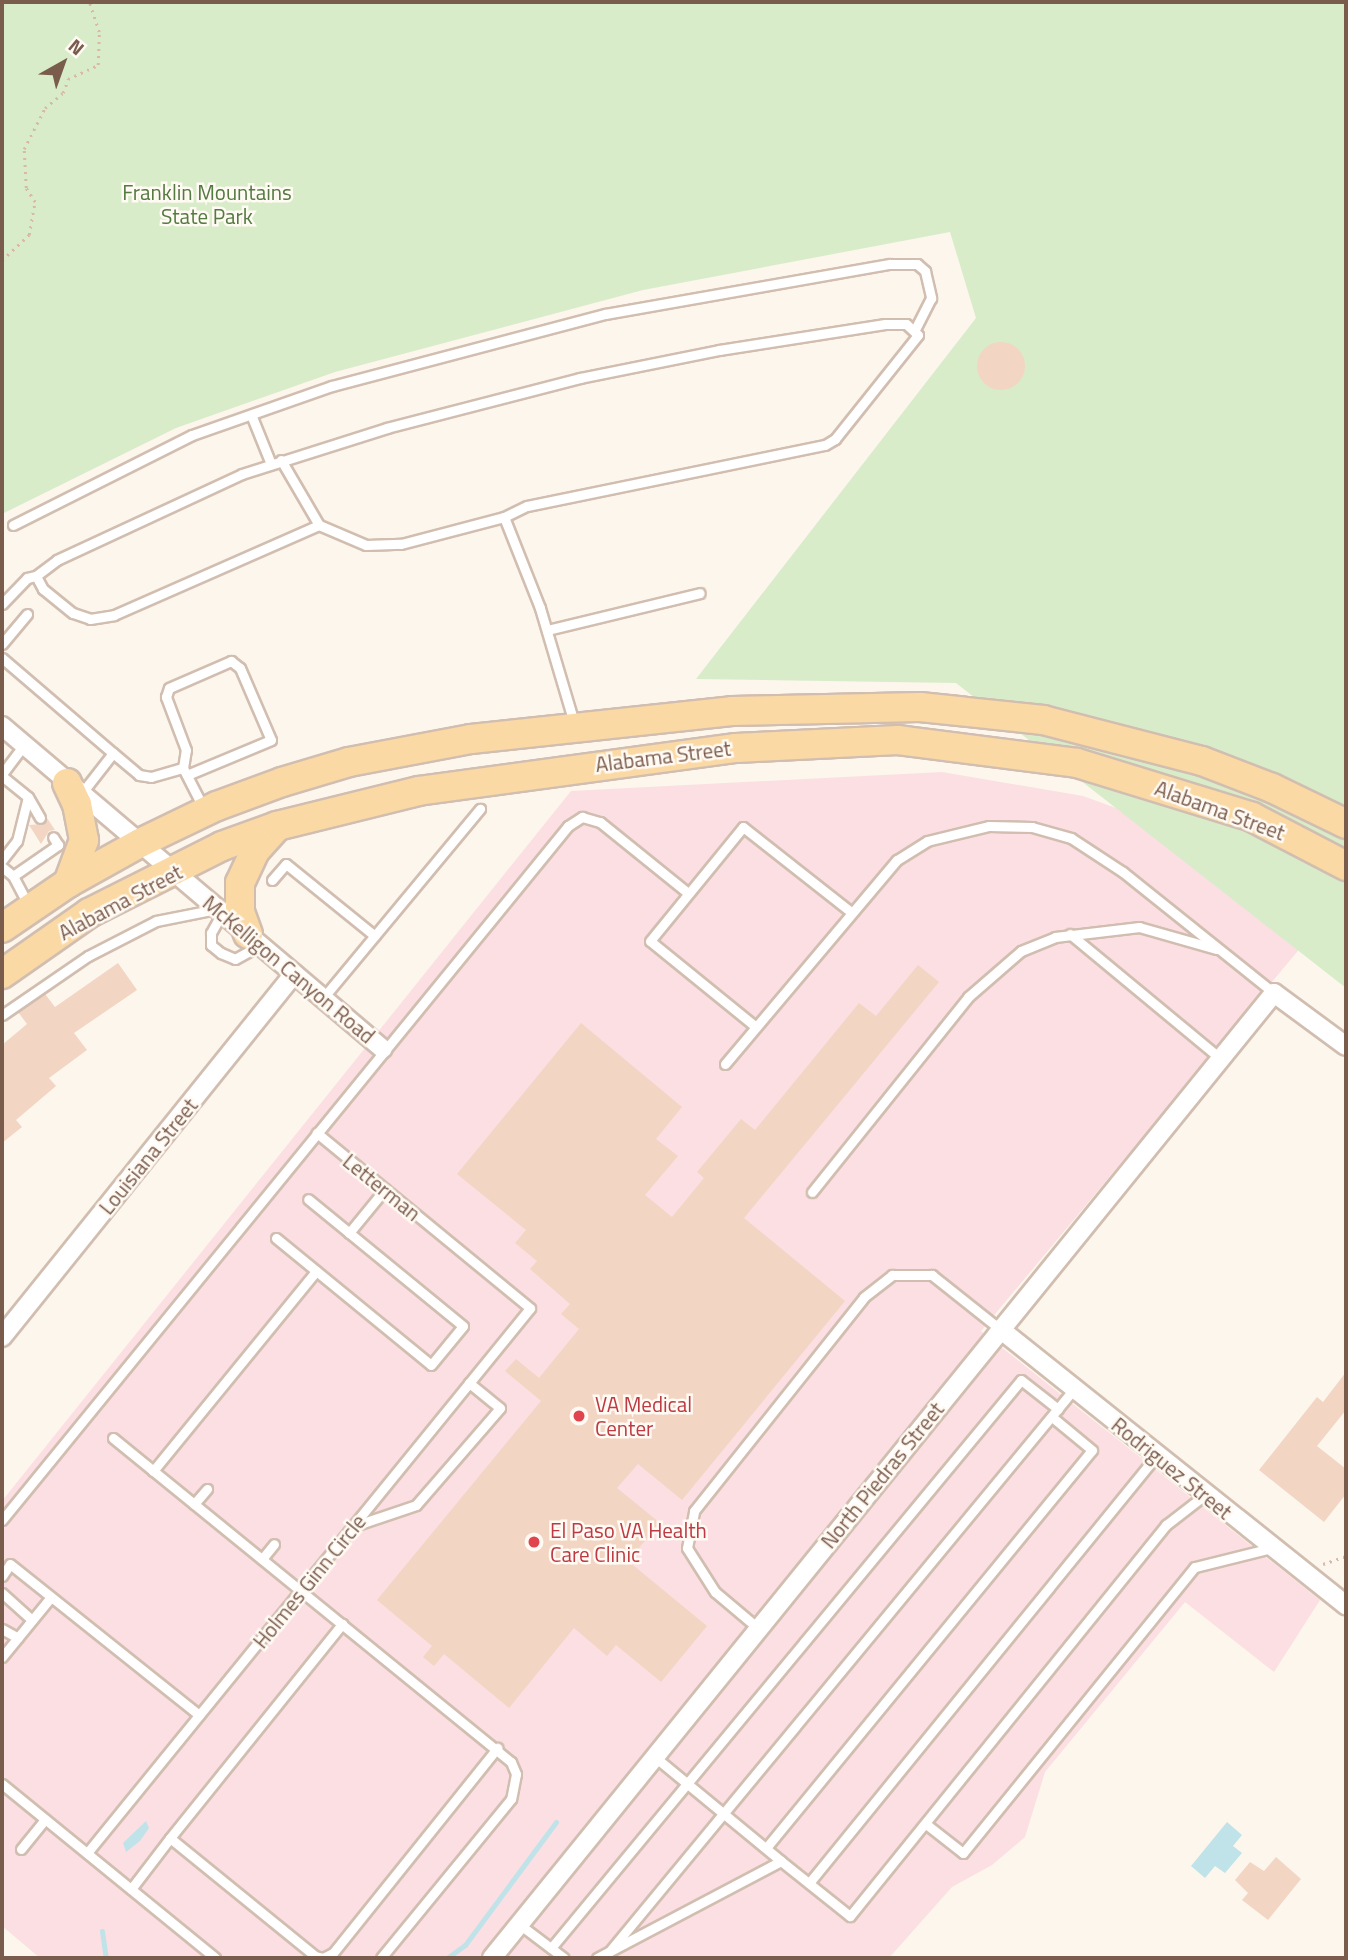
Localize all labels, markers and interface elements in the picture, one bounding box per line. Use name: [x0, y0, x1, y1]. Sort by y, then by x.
north arrow: [28, 28, 98, 98]
text: N: [62, 31, 91, 62]
park label: Franklin Mountains State Park: [122, 179, 292, 229]
street label: Alabama Street: [594, 735, 732, 777]
street label: Alabama Street: [1152, 775, 1288, 845]
street label: Alabama Street: [54, 859, 186, 945]
street label: McKelligon Canyon Road: [198, 890, 380, 1048]
street label: Louisiana Street: [93, 1093, 203, 1219]
street label: Letterman: [338, 1148, 426, 1226]
place label: VA Medical Center: [595, 1391, 692, 1441]
street label: North Piedras Street: [815, 1397, 949, 1553]
marker: VA Medical Center: [569, 1406, 589, 1426]
street label: Rodriguez Street: [1107, 1412, 1237, 1524]
street label: Holmes Ginn Circle: [247, 1509, 371, 1653]
place label: El Paso VA Health Care Clinic: [550, 1517, 707, 1567]
marker: El Paso VA Health Care Clinic: [524, 1532, 544, 1552]

